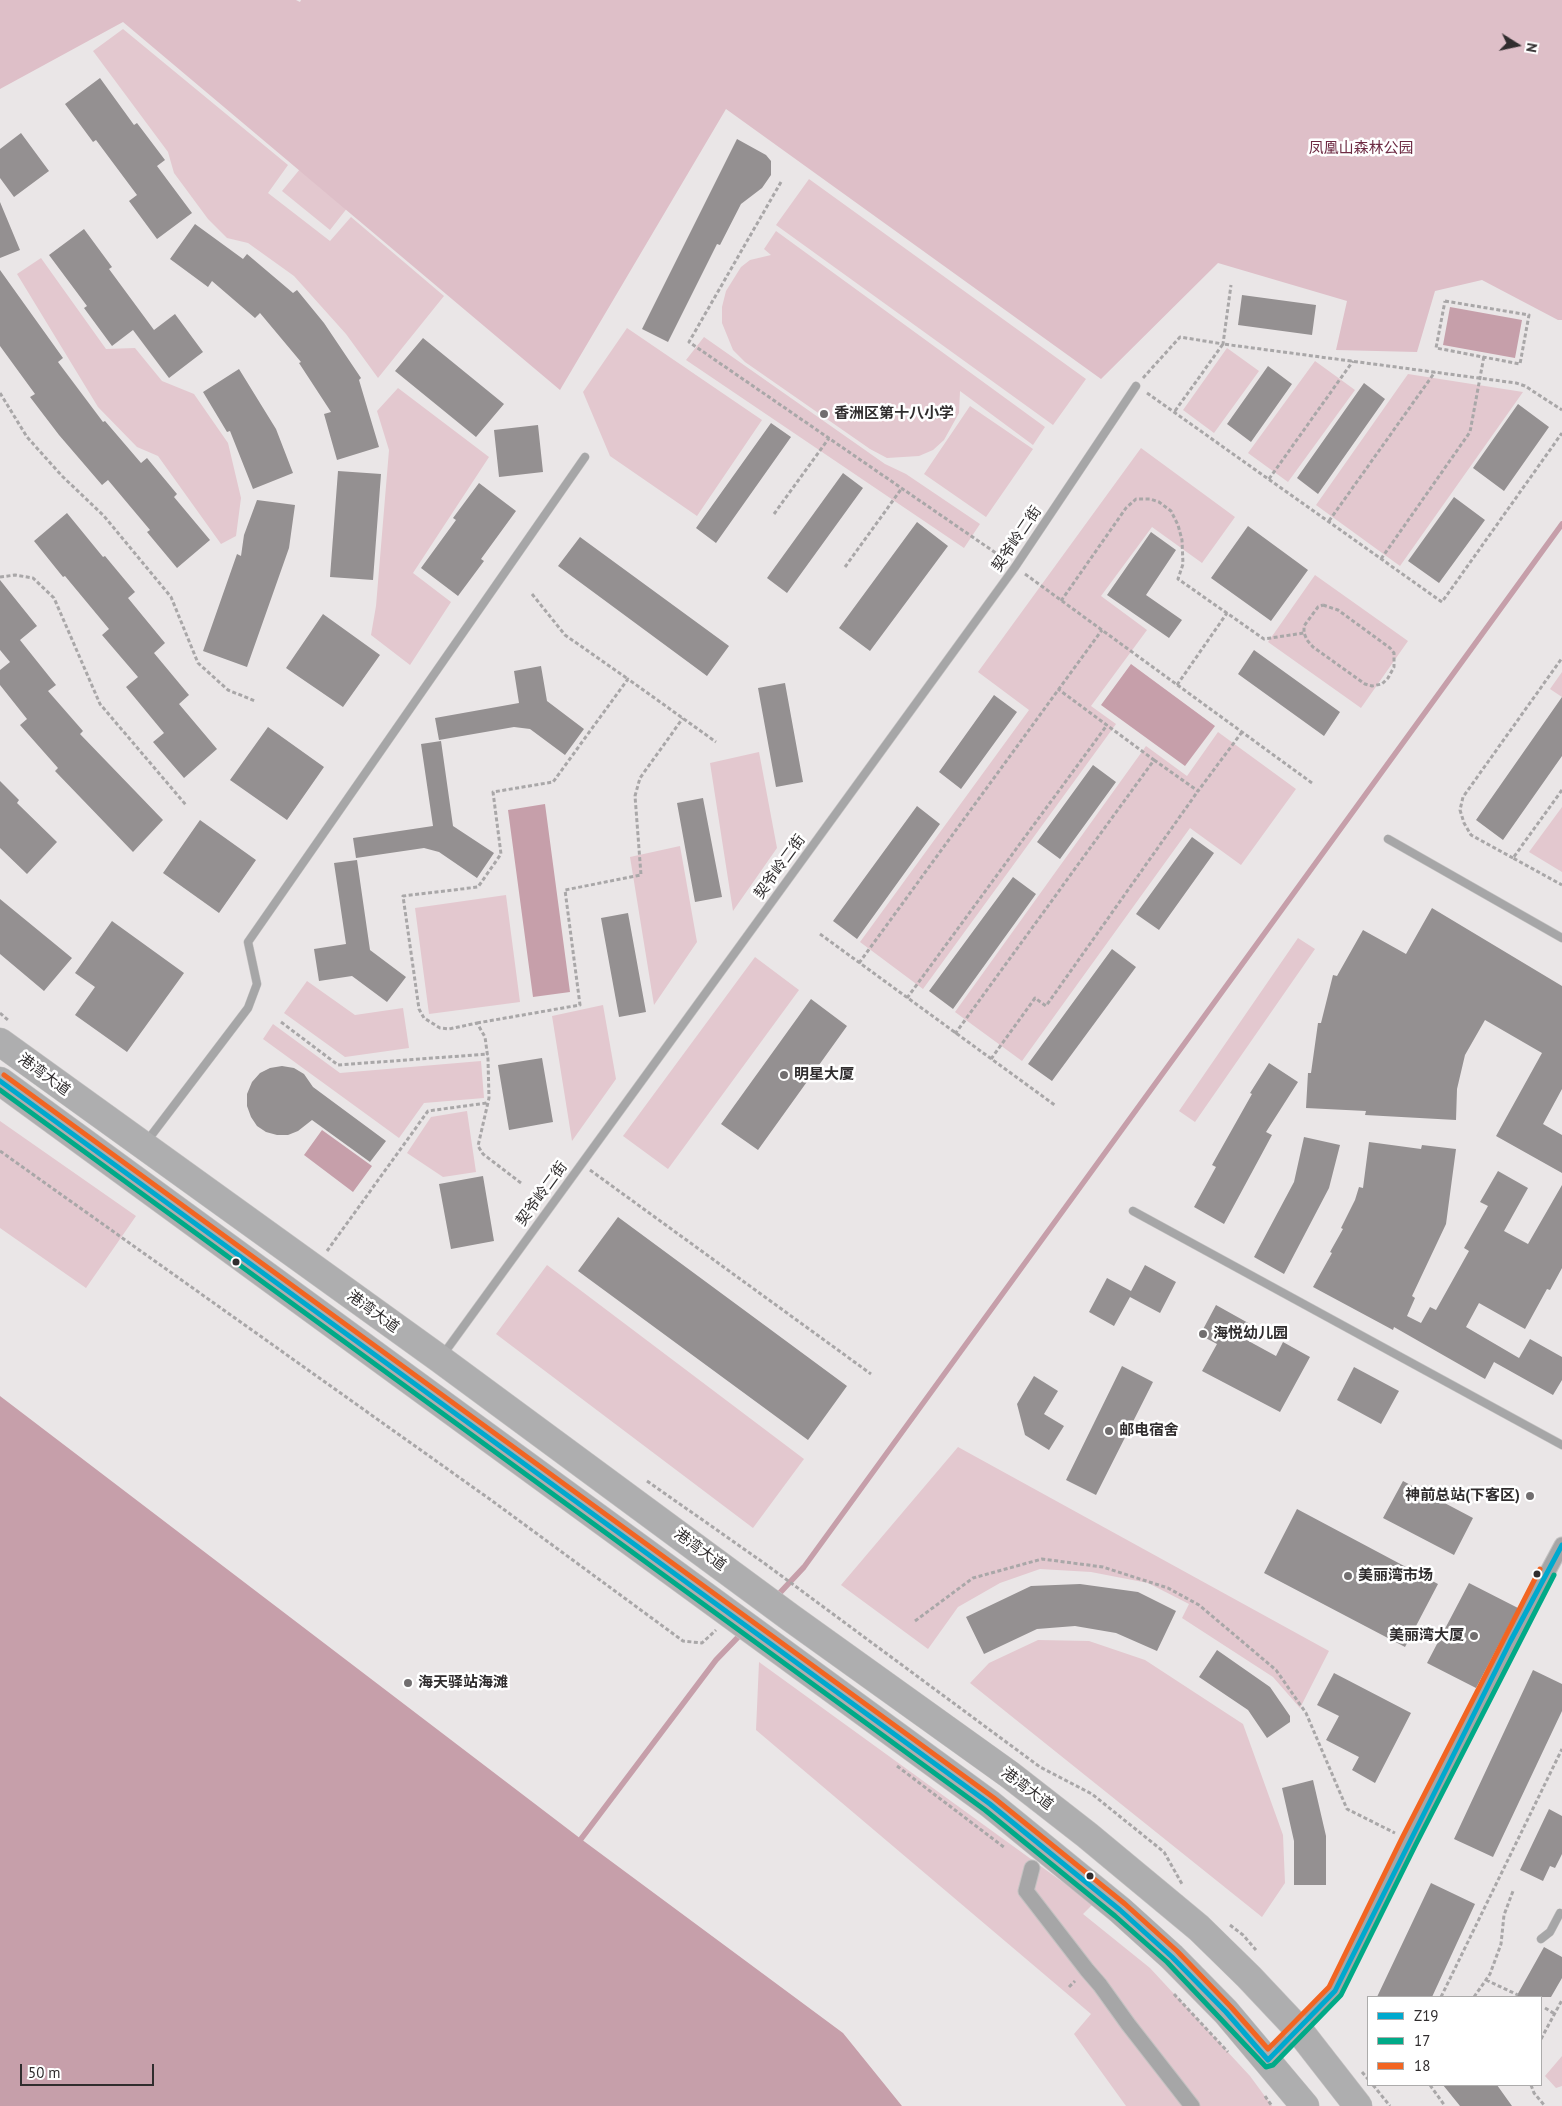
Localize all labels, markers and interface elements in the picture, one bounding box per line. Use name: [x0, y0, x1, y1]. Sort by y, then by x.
north arrow: [1492, 20, 1542, 70]
text: N: [1522, 42, 1541, 54]
park label: 凤凰山森林公园: [1309, 140, 1413, 158]
place label: 香洲区第十八小学: [834, 405, 954, 423]
marker: 香洲区第十八小学: [818, 408, 830, 420]
street label: 契爷岭二街: [989, 503, 1045, 575]
street label: 契爷岭二街: [751, 831, 809, 903]
street label: 港湾大道: [14, 1050, 74, 1100]
place label: 明星大厦: [794, 1066, 854, 1084]
marker: 明星大厦: [778, 1069, 790, 1081]
street label: 契爷岭二街: [513, 1158, 571, 1230]
unlabelled marker: [231, 1257, 241, 1267]
street label: 港湾大道: [343, 1287, 403, 1337]
place label: 海悦幼儿园: [1213, 1325, 1288, 1343]
marker: 海悦幼儿园: [1197, 1328, 1209, 1340]
place label: 邮电宿舍: [1119, 1422, 1179, 1440]
marker: 邮电宿舍: [1103, 1425, 1115, 1437]
place label: 神前总站(下客区): [1405, 1487, 1520, 1505]
marker: 神前总站(下客区): [1524, 1490, 1536, 1502]
street label: 港湾大道: [670, 1525, 730, 1575]
place label: 美丽湾市场: [1358, 1567, 1433, 1585]
unlabelled marker: [1532, 1569, 1542, 1579]
marker: 美丽湾市场: [1342, 1570, 1354, 1582]
place label: 美丽湾大厦: [1389, 1627, 1464, 1645]
marker: 美丽湾大厦: [1468, 1630, 1480, 1642]
place label: 海天驿站海滩: [418, 1674, 508, 1692]
marker: 海天驿站海滩: [402, 1677, 414, 1689]
street label: 港湾大道: [998, 1764, 1056, 1814]
unlabelled marker: [1085, 1871, 1095, 1881]
legend: [1367, 1996, 1542, 2086]
text: Z19: [1414, 2006, 1439, 2025]
text: 17: [1414, 2031, 1430, 2050]
scale bar: [22, 2054, 156, 2086]
text: 18: [1414, 2056, 1430, 2075]
text: 50 m: [28, 2063, 61, 2082]

